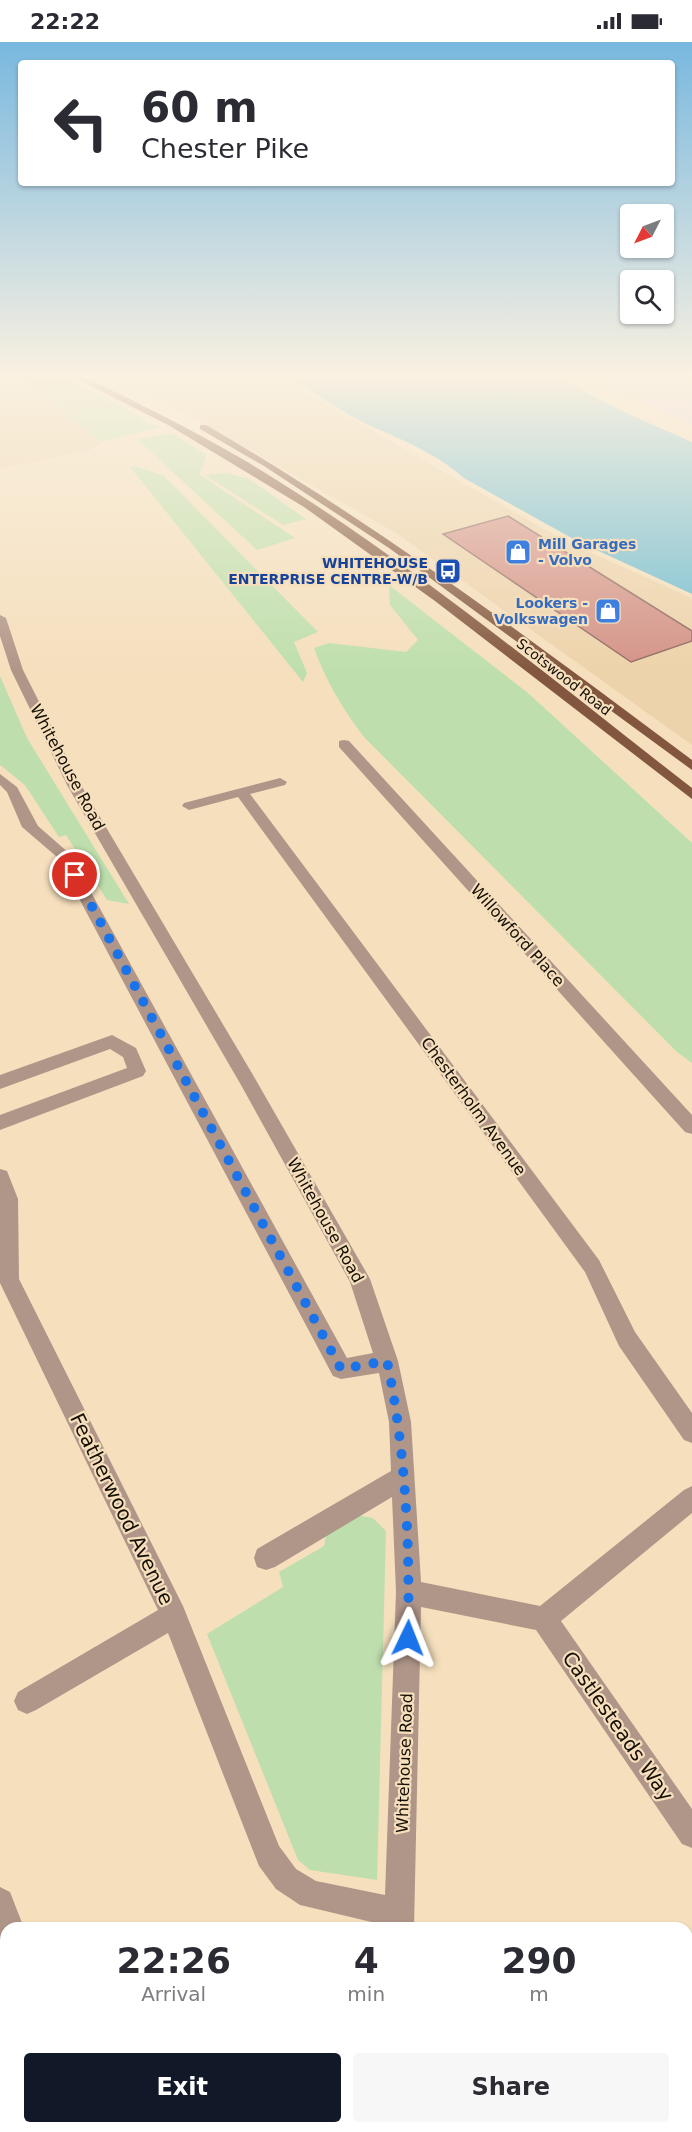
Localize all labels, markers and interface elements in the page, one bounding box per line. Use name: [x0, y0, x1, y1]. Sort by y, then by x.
text: 22:22: [30, 9, 100, 34]
text: 60 m: [141, 83, 258, 132]
icon: left: [42, 84, 120, 162]
text: Chester Pike: [141, 133, 309, 164]
north arrow: [620, 204, 674, 258]
map controls: [620, 204, 674, 324]
button: search: [620, 270, 674, 324]
place label: Mill Garages - Volvo: [538, 536, 636, 568]
shop icon: Mill Garages - Volvo: [503, 537, 533, 567]
place label: WHITEHOUSE ENTERPRISE CENTRE-W/B: [228, 555, 428, 587]
bus stop icon: WHITEHOUSE ENTERPRISE CENTRE-W/B: [433, 556, 463, 586]
place label: Lookers - Volkswagen: [494, 595, 588, 627]
shop icon: Lookers - Volkswagen: [593, 596, 623, 626]
street label: Scotswood Road: [514, 635, 614, 719]
street label: Whitehouse Road: [26, 701, 109, 834]
pin: [49, 849, 100, 900]
icon: arrive: [58, 858, 91, 891]
street label: Willowford Place: [467, 880, 569, 990]
street label: Chesterholm Avenue: [417, 1033, 530, 1179]
street label: Whitehouse Road: [283, 1154, 368, 1286]
street label: Featherwood Avenue: [65, 1409, 179, 1609]
position arrow: [376, 1606, 440, 1670]
street label: Castlesteads Way: [557, 1647, 679, 1806]
street label: Whitehouse Road: [393, 1693, 416, 1833]
text: 22:26: [116, 1940, 231, 1981]
text: 4: [354, 1940, 379, 1981]
text: 290: [501, 1940, 577, 1981]
text: Arrival: [141, 1982, 206, 2006]
text: min: [347, 1982, 385, 2006]
text: m: [529, 1982, 549, 2006]
button: Exit: [24, 2053, 341, 2122]
button: Share: [353, 2053, 669, 2122]

